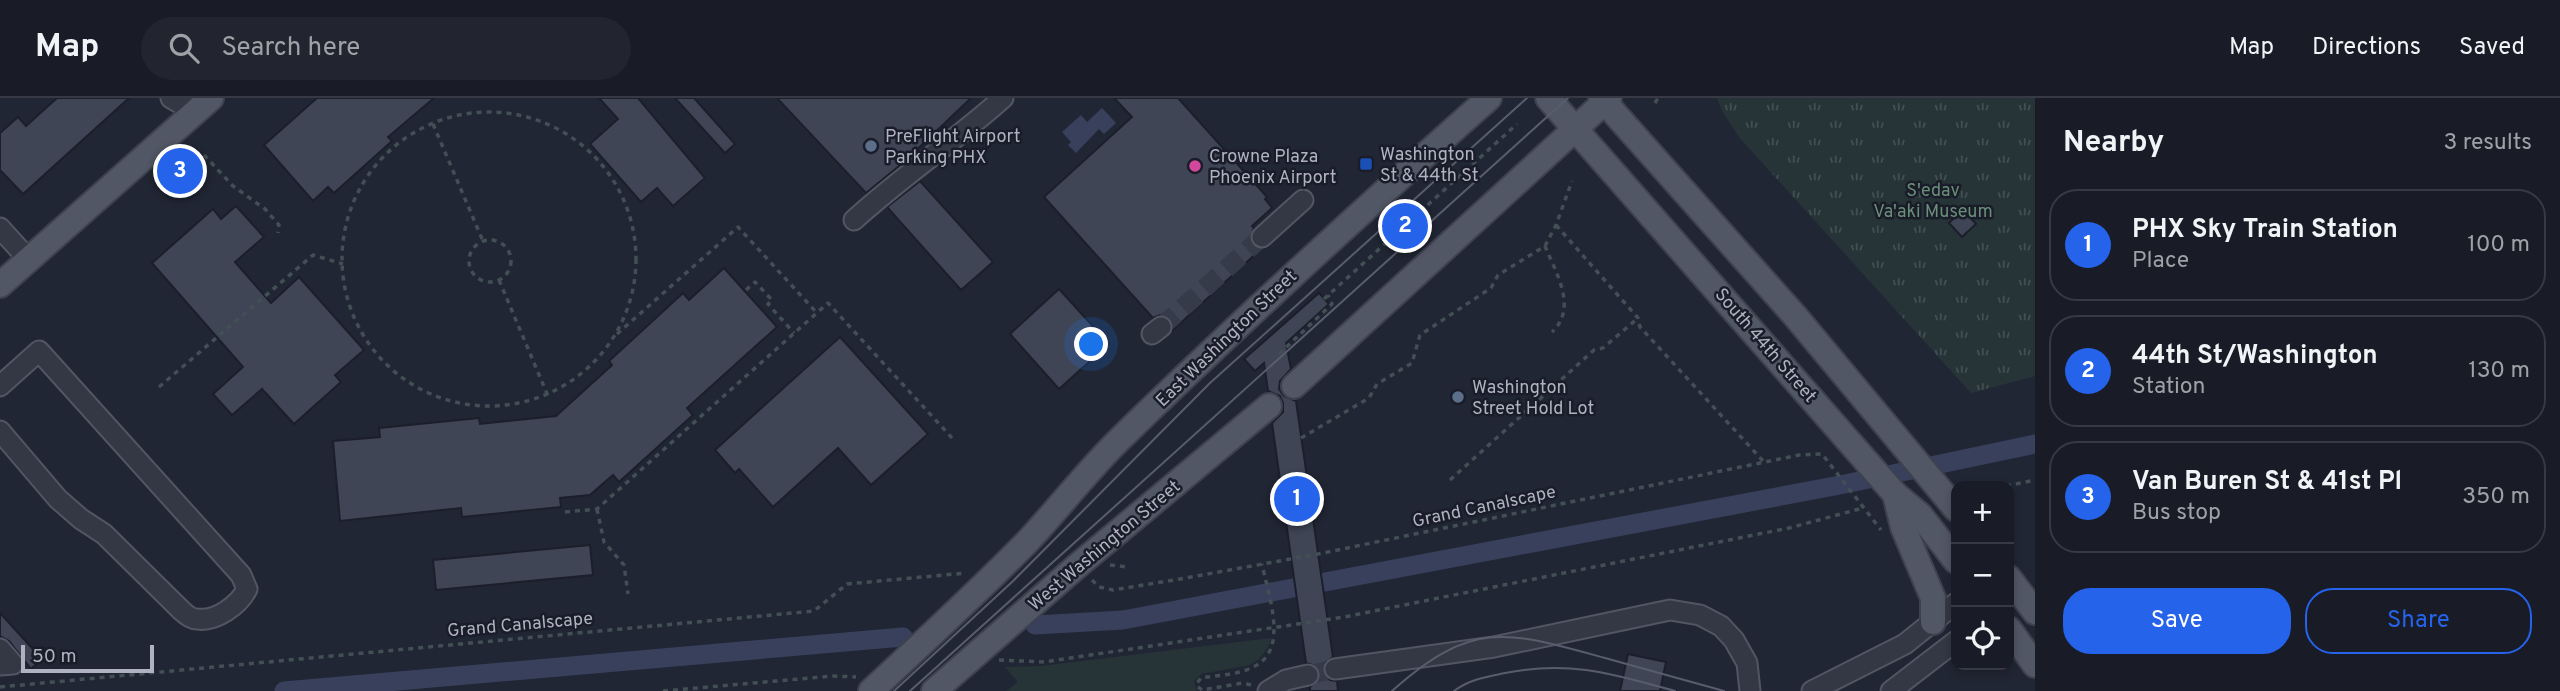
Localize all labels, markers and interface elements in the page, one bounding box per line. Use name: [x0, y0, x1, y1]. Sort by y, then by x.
search box: [141, 17, 631, 80]
text: Map: [35, 27, 99, 69]
icon: search: [165, 29, 203, 67]
text: Search here: [221, 32, 360, 65]
text: Map: [2229, 33, 2274, 63]
text: Directions: [2312, 33, 2421, 63]
text: Saved: [2459, 33, 2525, 63]
text: Nearby: [2063, 125, 2164, 162]
place label: PreFlight Airport Parking PHX: [885, 126, 1021, 170]
text: 3 results: [2443, 129, 2532, 158]
marker: PreFlight Airport Parking PHX: [863, 138, 879, 154]
place label: Washington St & 44th St: [1380, 144, 1479, 188]
pin: 3: [157, 145, 203, 197]
place label: Crowne Plaza Phoenix Airport: [1209, 146, 1337, 190]
marker: Washington St & 44th St: [1358, 156, 1374, 172]
marker: Crowne Plaza Phoenix Airport: [1187, 158, 1203, 174]
park label: S'edav Va'aki Museum: [1873, 180, 1993, 224]
pin: 2: [1382, 200, 1428, 252]
text: PHX Sky Train Station: [2132, 214, 2398, 247]
text: 1: [2083, 231, 2093, 260]
text: 100 m: [2467, 231, 2530, 260]
text: Place: [2132, 247, 2189, 276]
street label: East Washington Street: [1152, 266, 1302, 412]
street label: South 44th Street: [1709, 284, 1821, 408]
your location: [1074, 327, 1108, 361]
text: 44th St/Washington: [2132, 340, 2378, 373]
text: 2: [2081, 357, 2095, 386]
text: 130 m: [2468, 357, 2530, 386]
text: Station: [2132, 373, 2206, 402]
place label: Washington Street Hold Lot: [1472, 377, 1594, 421]
marker: Washington Street Hold Lot: [1450, 389, 1466, 405]
text: Van Buren St & 41st Pl: [2132, 466, 2402, 499]
pin: 1: [1274, 473, 1320, 525]
street label: West Washington Street: [1024, 476, 1186, 617]
street label: Grand Canalscape: [1410, 481, 1558, 534]
map controls: [1951, 481, 2014, 670]
button: +: [1951, 481, 2014, 544]
text: 3: [2081, 483, 2095, 512]
text: 350 m: [2462, 483, 2530, 512]
text: Bus stop: [2132, 499, 2221, 528]
button: −: [1951, 544, 2014, 607]
button: Save: [2063, 588, 2291, 654]
button: Share: [2305, 588, 2532, 654]
button: locate: [1951, 607, 2014, 670]
street label: Grand Canalscape: [446, 608, 594, 643]
scale bar: [21, 642, 154, 674]
text: 50 m: [32, 645, 77, 669]

